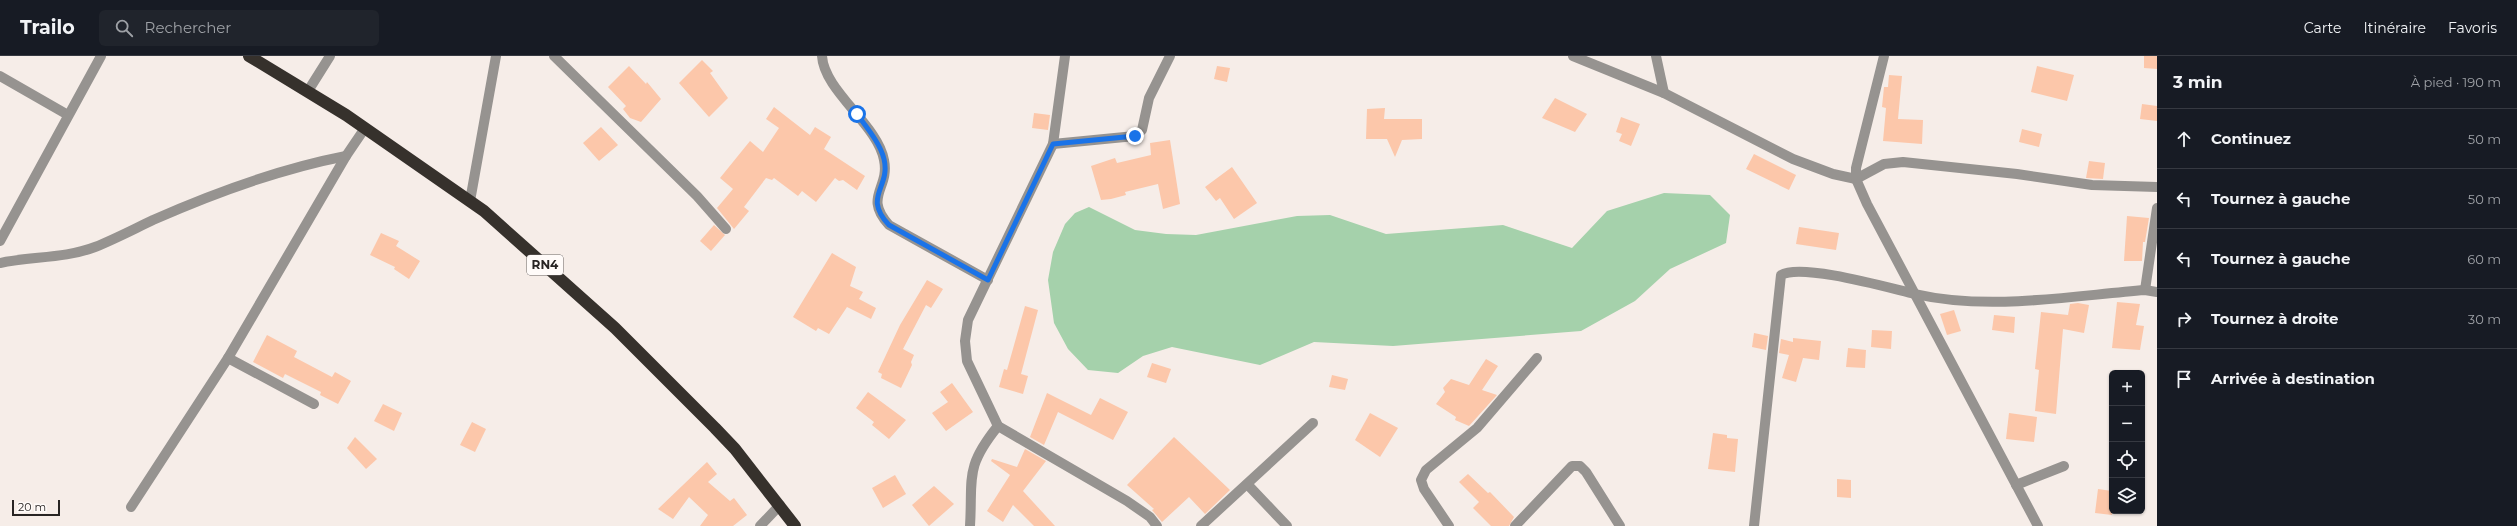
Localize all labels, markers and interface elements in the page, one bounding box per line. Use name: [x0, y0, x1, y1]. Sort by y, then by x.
search box: [99, 10, 379, 46]
text: Trailo: [20, 16, 75, 39]
icon: search: [113, 17, 135, 39]
text: Rechercher: [145, 18, 231, 37]
text: Carte: [2304, 19, 2341, 37]
text: Itinéraire: [2363, 19, 2426, 37]
text: Favoris: [2448, 19, 2497, 37]
text: 3 min: [2173, 72, 2223, 92]
text: À pied · 190 m: [2411, 74, 2501, 90]
route start: [848, 105, 866, 123]
route end: [1126, 127, 1144, 145]
icon: ahead: [2173, 128, 2195, 150]
text: Continuez: [2211, 129, 2291, 148]
text: 50 m: [2468, 131, 2501, 147]
icon: left: [2173, 188, 2195, 210]
text: Tournez à gauche: [2211, 189, 2350, 208]
text: 50 m: [2468, 191, 2501, 207]
icon: left: [2173, 248, 2195, 270]
text: Tournez à gauche: [2211, 249, 2350, 268]
text: 60 m: [2467, 251, 2501, 267]
road number: RN4: [527, 255, 563, 275]
icon: right: [2173, 308, 2195, 330]
text: Tournez à droite: [2211, 309, 2339, 328]
text: 30 m: [2468, 311, 2501, 327]
icon: arrive: [2173, 368, 2195, 390]
text: Arrivée à destination: [2211, 369, 2375, 388]
map controls: [2109, 370, 2145, 514]
button: +: [2109, 370, 2145, 406]
button: −: [2109, 406, 2145, 442]
button: locate: [2109, 442, 2145, 478]
button: layers: [2109, 478, 2145, 514]
scale bar: [12, 498, 60, 517]
text: 20 m: [18, 500, 46, 514]

